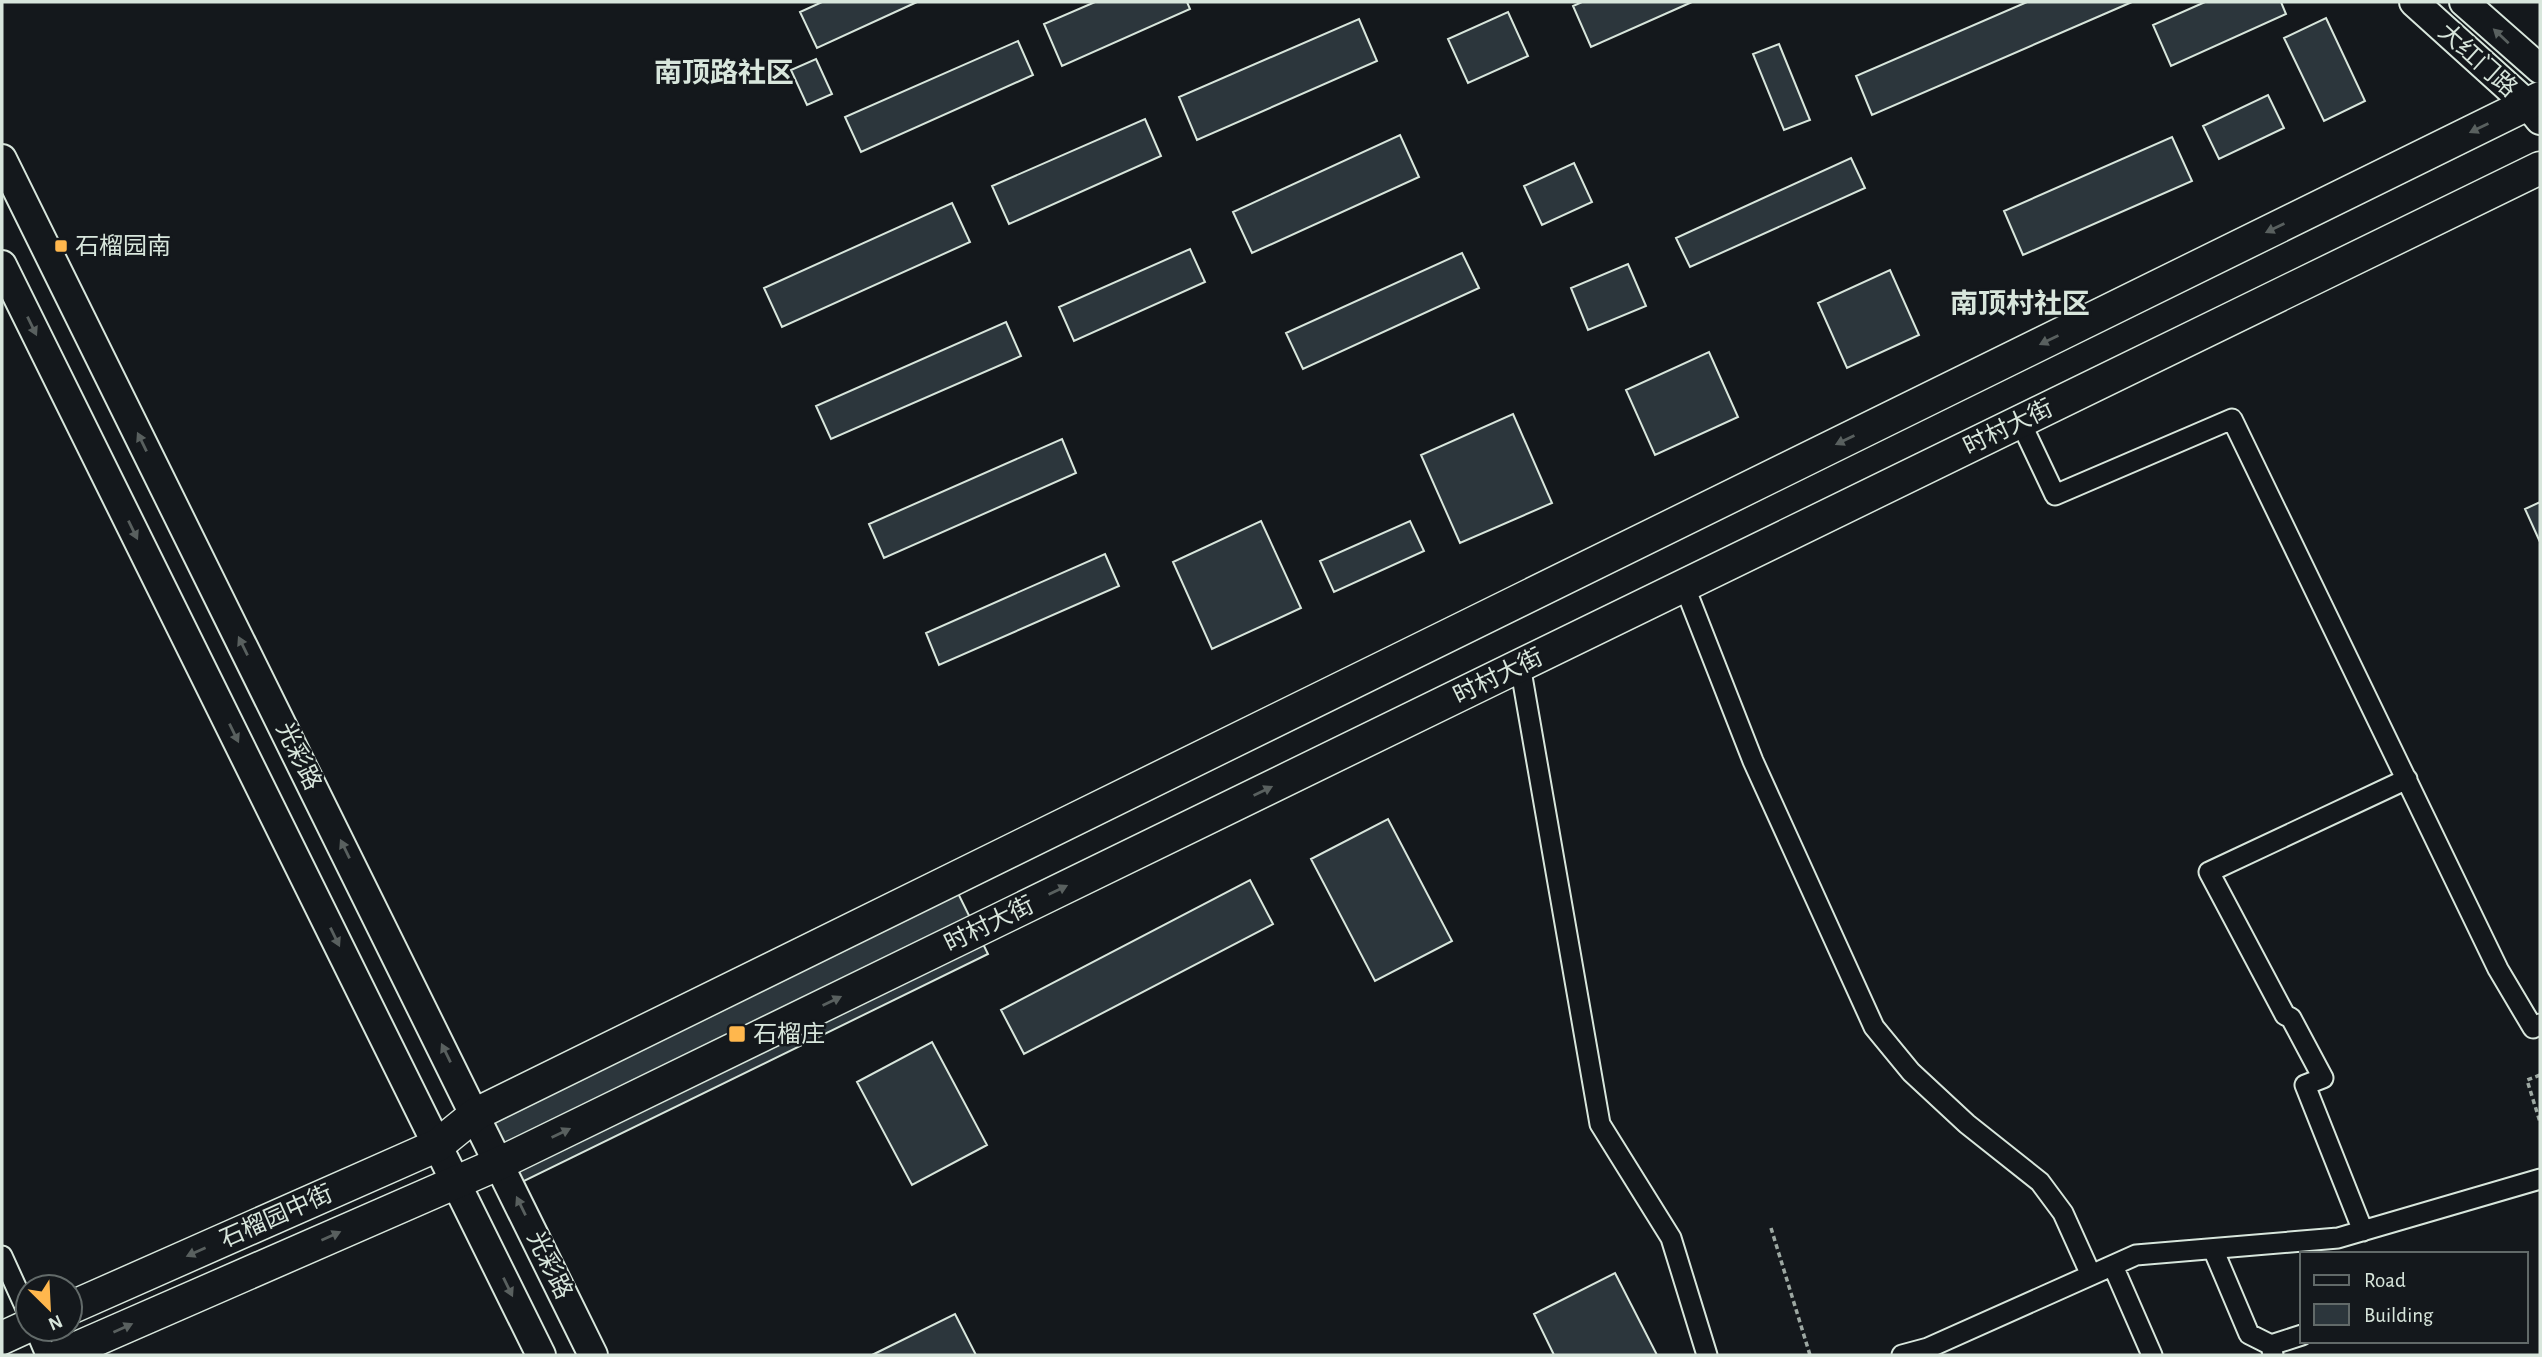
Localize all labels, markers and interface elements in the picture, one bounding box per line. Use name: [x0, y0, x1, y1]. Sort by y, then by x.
street label: 大红门路: [2434, 18, 2522, 102]
one-way arrow: [2493, 29, 2510, 45]
district label: 南顶路社区: [654, 58, 794, 88]
one-way arrow: [2469, 122, 2489, 133]
one-way arrow: [2265, 223, 2285, 234]
place label: 石榴园南: [75, 233, 171, 259]
marker: 石榴园南: [53, 238, 69, 254]
district label: 南顶村社区: [1950, 289, 2090, 319]
one-way arrow: [26, 316, 38, 336]
one-way arrow: [2039, 334, 2059, 345]
street label: 时村大街: [1959, 394, 2057, 460]
one-way arrow: [137, 432, 148, 452]
one-way arrow: [1835, 435, 1855, 446]
one-way arrow: [127, 520, 139, 540]
one-way arrow: [238, 635, 250, 655]
street label: 时村大街: [1449, 643, 1547, 709]
street label: 光彩路: [272, 718, 326, 794]
one-way arrow: [228, 723, 240, 744]
one-way arrow: [1253, 785, 1273, 796]
one-way arrow: [339, 839, 350, 859]
one-way arrow: [1048, 885, 1068, 896]
street label: 时村大街: [940, 891, 1038, 957]
one-way arrow: [329, 927, 341, 947]
one-way arrow: [822, 995, 842, 1007]
place label: 石榴庄: [753, 1021, 825, 1047]
marker: 石榴庄: [727, 1024, 747, 1044]
one-way arrow: [440, 1043, 451, 1063]
one-way arrow: [551, 1127, 571, 1138]
street label: 石榴园中街: [216, 1180, 336, 1252]
one-way arrow: [515, 1196, 526, 1216]
street label: 光彩路: [523, 1227, 577, 1303]
one-way arrow: [321, 1230, 342, 1241]
one-way arrow: [186, 1246, 206, 1258]
legend: [2300, 1252, 2528, 1343]
text: Road: [2364, 1270, 2406, 1291]
north arrow: [14, 1273, 84, 1343]
one-way arrow: [502, 1277, 513, 1297]
text: Building: [2364, 1305, 2434, 1326]
text: N: [45, 1311, 65, 1334]
one-way arrow: [113, 1322, 133, 1334]

